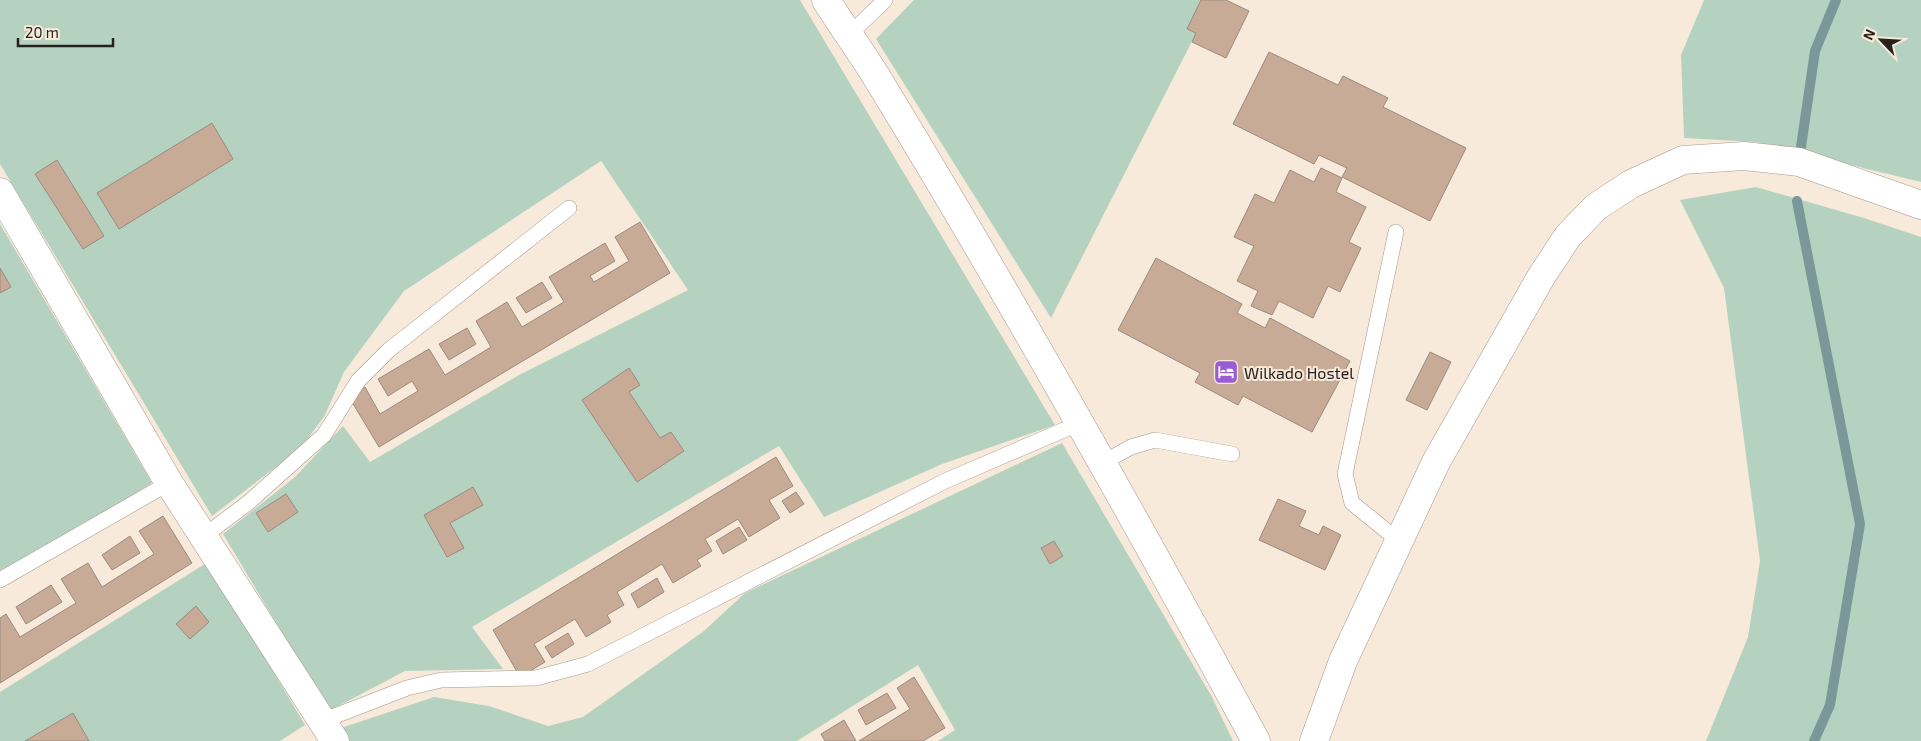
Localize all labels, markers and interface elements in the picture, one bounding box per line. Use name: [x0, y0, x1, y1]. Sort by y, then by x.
scale bar: [18, 15, 112, 47]
north arrow: [1856, 15, 1906, 65]
text: 20 m: [25, 23, 59, 41]
text: N: [1859, 26, 1879, 42]
hotel icon: Wilkado Hostel: [1213, 359, 1239, 385]
place label: Wilkado Hostel: [1244, 363, 1354, 382]

